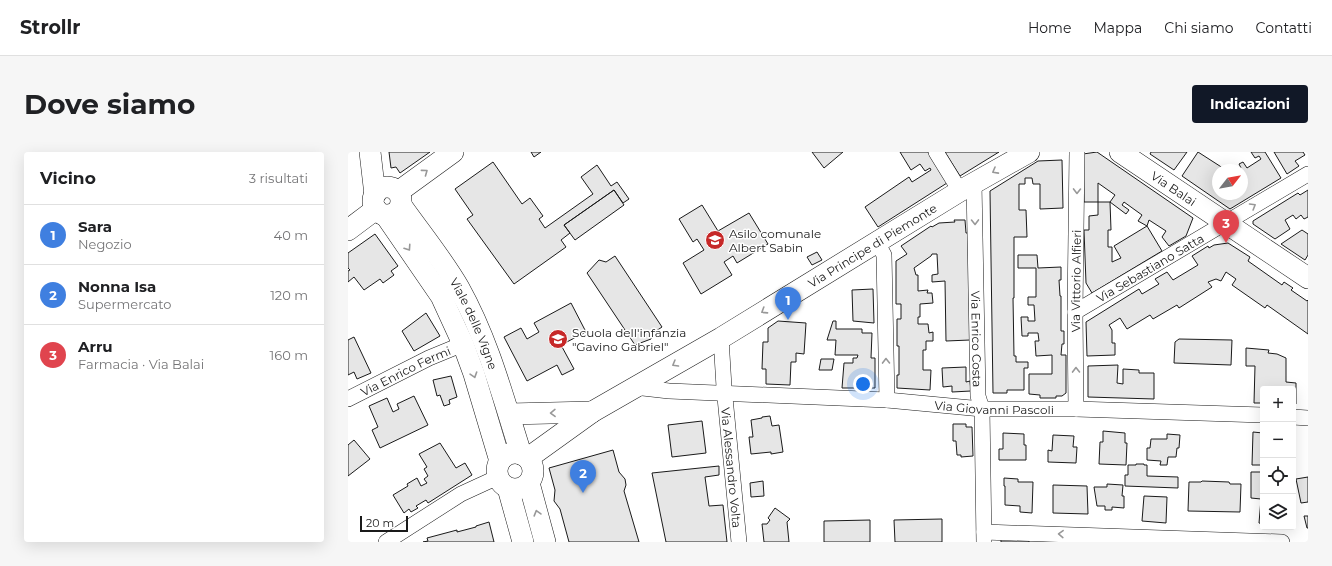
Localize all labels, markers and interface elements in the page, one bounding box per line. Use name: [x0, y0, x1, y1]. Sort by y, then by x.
text: Strollr: [20, 16, 81, 39]
text: Home: [1028, 19, 1071, 37]
text: Mappa: [1093, 19, 1142, 37]
text: Chi siamo: [1164, 19, 1234, 37]
text: Contatti: [1256, 19, 1312, 37]
button: Indicazioni: [1192, 85, 1308, 123]
text: Dove siamo: [24, 87, 195, 121]
north arrow: [1212, 164, 1248, 200]
one-way arrow: [992, 167, 999, 174]
text: Vicino: [40, 168, 96, 188]
street label: Via Balai: [1148, 168, 1200, 209]
text: 3 risultati: [249, 170, 308, 186]
one-way arrow: [421, 170, 428, 177]
one-way arrow: [1073, 188, 1081, 194]
street label: Via Principe di Piemonte: [805, 200, 939, 290]
one-way arrow: [1249, 204, 1256, 211]
pin: 3: [1213, 210, 1239, 243]
text: Sara: [78, 217, 112, 236]
one-way arrow: [971, 219, 979, 225]
place label: Asilo comunale Albert Sabin: [729, 226, 821, 255]
text: 1: [50, 227, 56, 243]
text: 40 m: [274, 227, 308, 243]
school or university icon: Asilo comunale Albert Sabin: [704, 229, 726, 251]
street label: Via Vittorio Alfieri: [1067, 230, 1084, 332]
street label: Via Sebastiano Satta: [1093, 230, 1206, 305]
text: Negozio: [78, 236, 132, 252]
one-way arrow: [403, 244, 411, 251]
street label: Viale delle Vigne: [447, 275, 501, 372]
text: Nonna Isa: [78, 277, 156, 296]
text: 2: [49, 287, 57, 303]
text: 120 m: [270, 287, 308, 303]
pin: 1: [775, 287, 801, 320]
street label: Via Enrico Costa: [969, 291, 985, 387]
text: Supermercato: [78, 296, 171, 312]
one-way arrow: [761, 307, 768, 314]
place label: Scuola dell'infanzia "Gavino Gabriel": [572, 325, 686, 354]
school or university icon: Scuola dell'infanzia "Gavino Gabriel": [547, 328, 569, 350]
text: Arru: [78, 337, 113, 356]
street label: Via Enrico Fermi: [358, 343, 453, 399]
text: 3: [49, 347, 57, 363]
text: 160 m: [270, 347, 308, 363]
text: Farmacia · Via Balai: [78, 356, 204, 372]
one-way arrow: [882, 358, 891, 364]
one-way arrow: [672, 359, 679, 367]
one-way arrow: [1072, 367, 1080, 373]
one-way arrow: [469, 371, 478, 378]
your location: [853, 374, 873, 394]
map controls: [1260, 386, 1296, 530]
button: +: [1260, 386, 1296, 422]
street label: Via Giovanni Pascoli: [934, 397, 1054, 417]
street label: Via Alessandro Volta: [718, 406, 745, 529]
one-way arrow: [550, 409, 556, 417]
button: −: [1260, 422, 1296, 458]
button: locate: [1260, 458, 1296, 494]
pin: 2: [570, 460, 596, 493]
button: layers: [1260, 494, 1296, 530]
one-way arrow: [533, 509, 542, 516]
scale bar: [360, 514, 408, 533]
text: 20 m: [366, 516, 394, 530]
one-way arrow: [1058, 530, 1064, 539]

